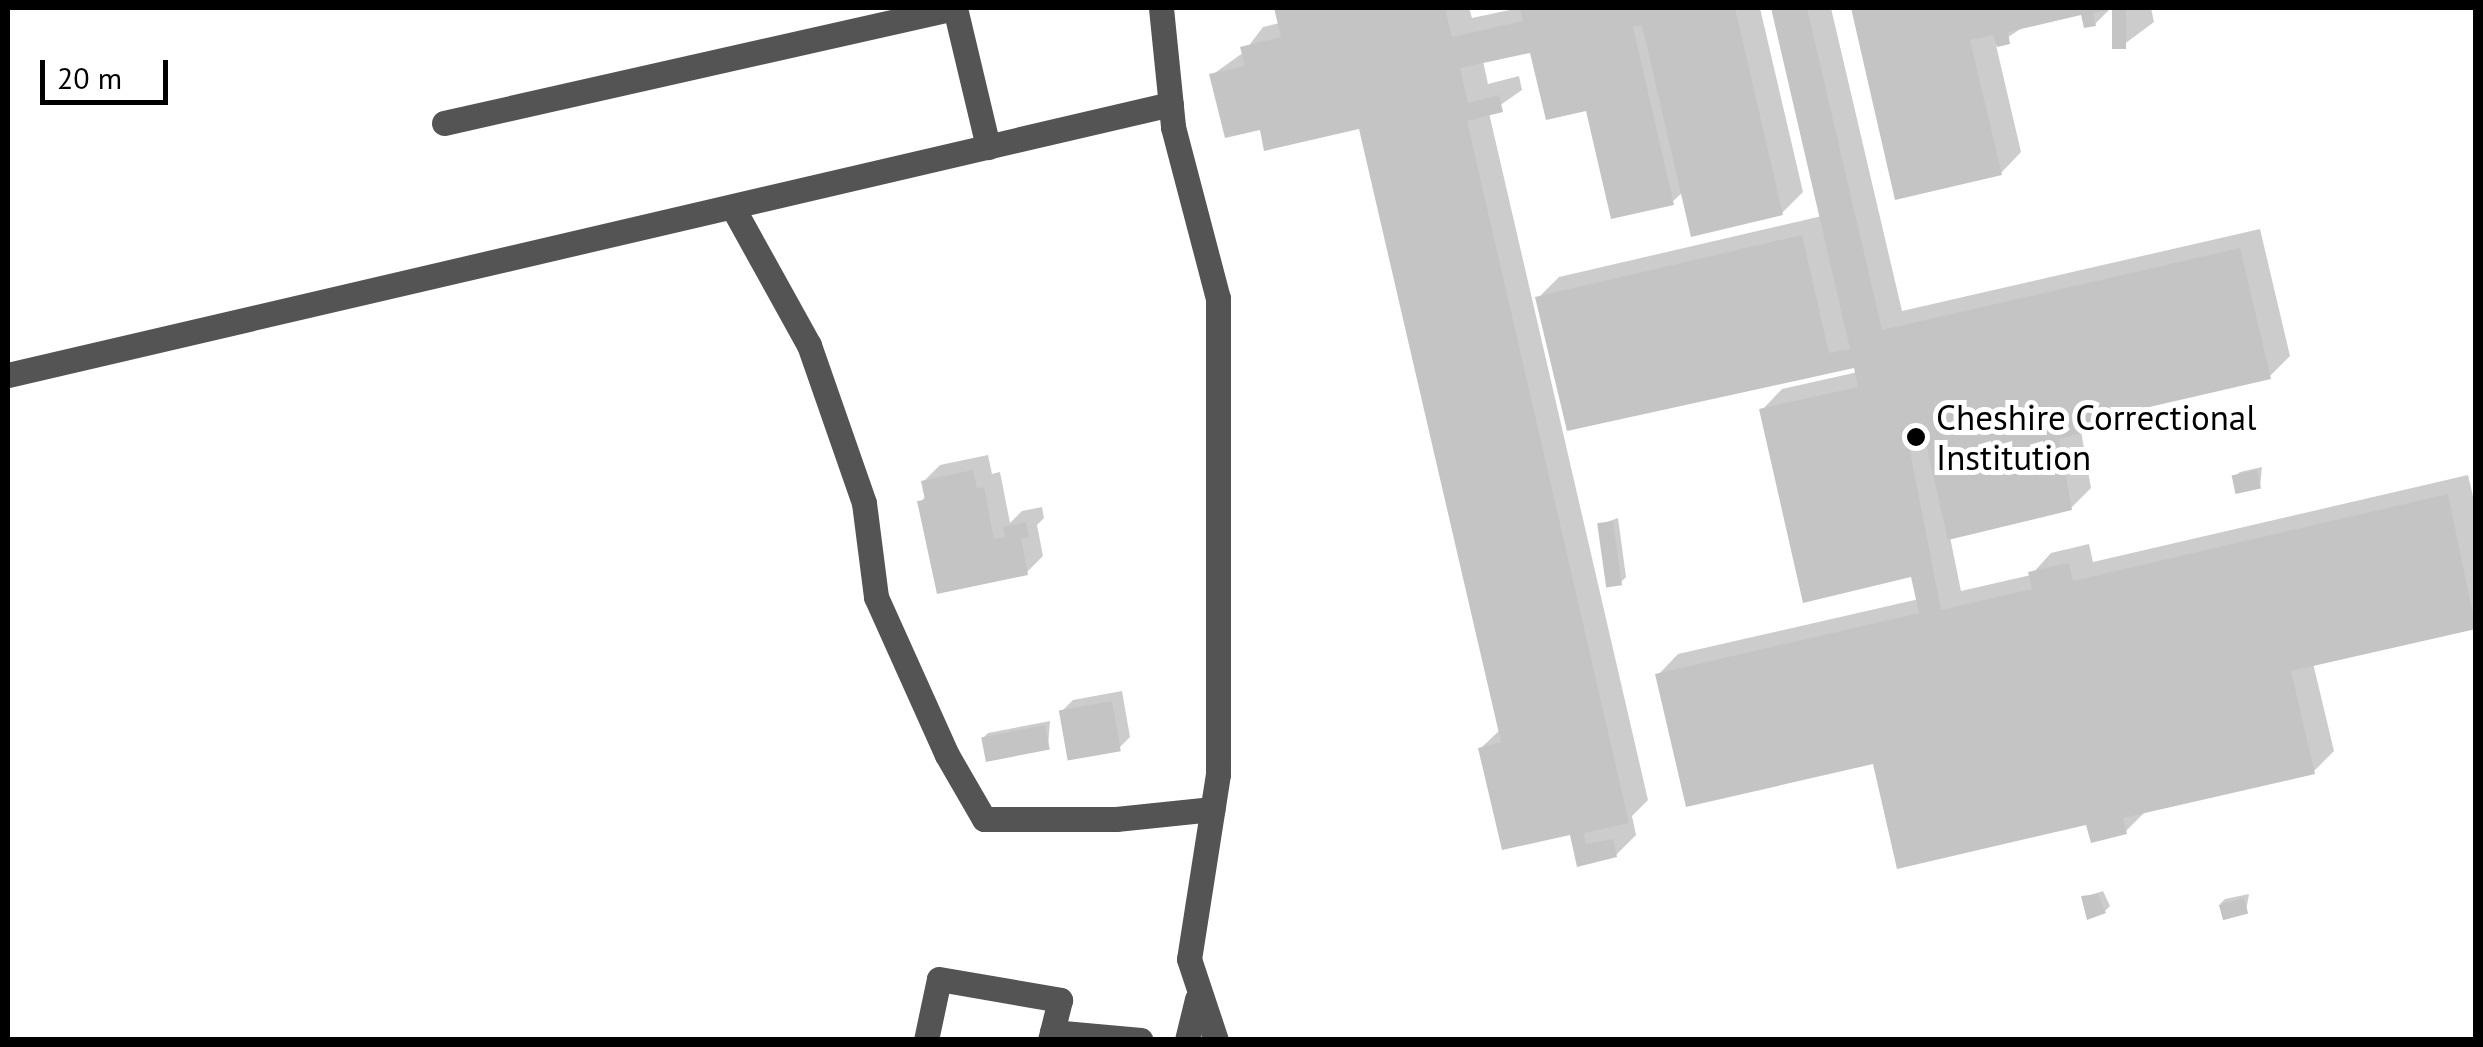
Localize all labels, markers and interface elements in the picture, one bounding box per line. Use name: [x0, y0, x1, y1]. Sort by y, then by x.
scale bar: [45, 40, 172, 102]
text: 20 m: [57, 58, 122, 97]
place label: Cheshire Correctional Institution: [1936, 396, 2256, 478]
marker: Cheshire Correctional Institution: [1905, 426, 1927, 448]

